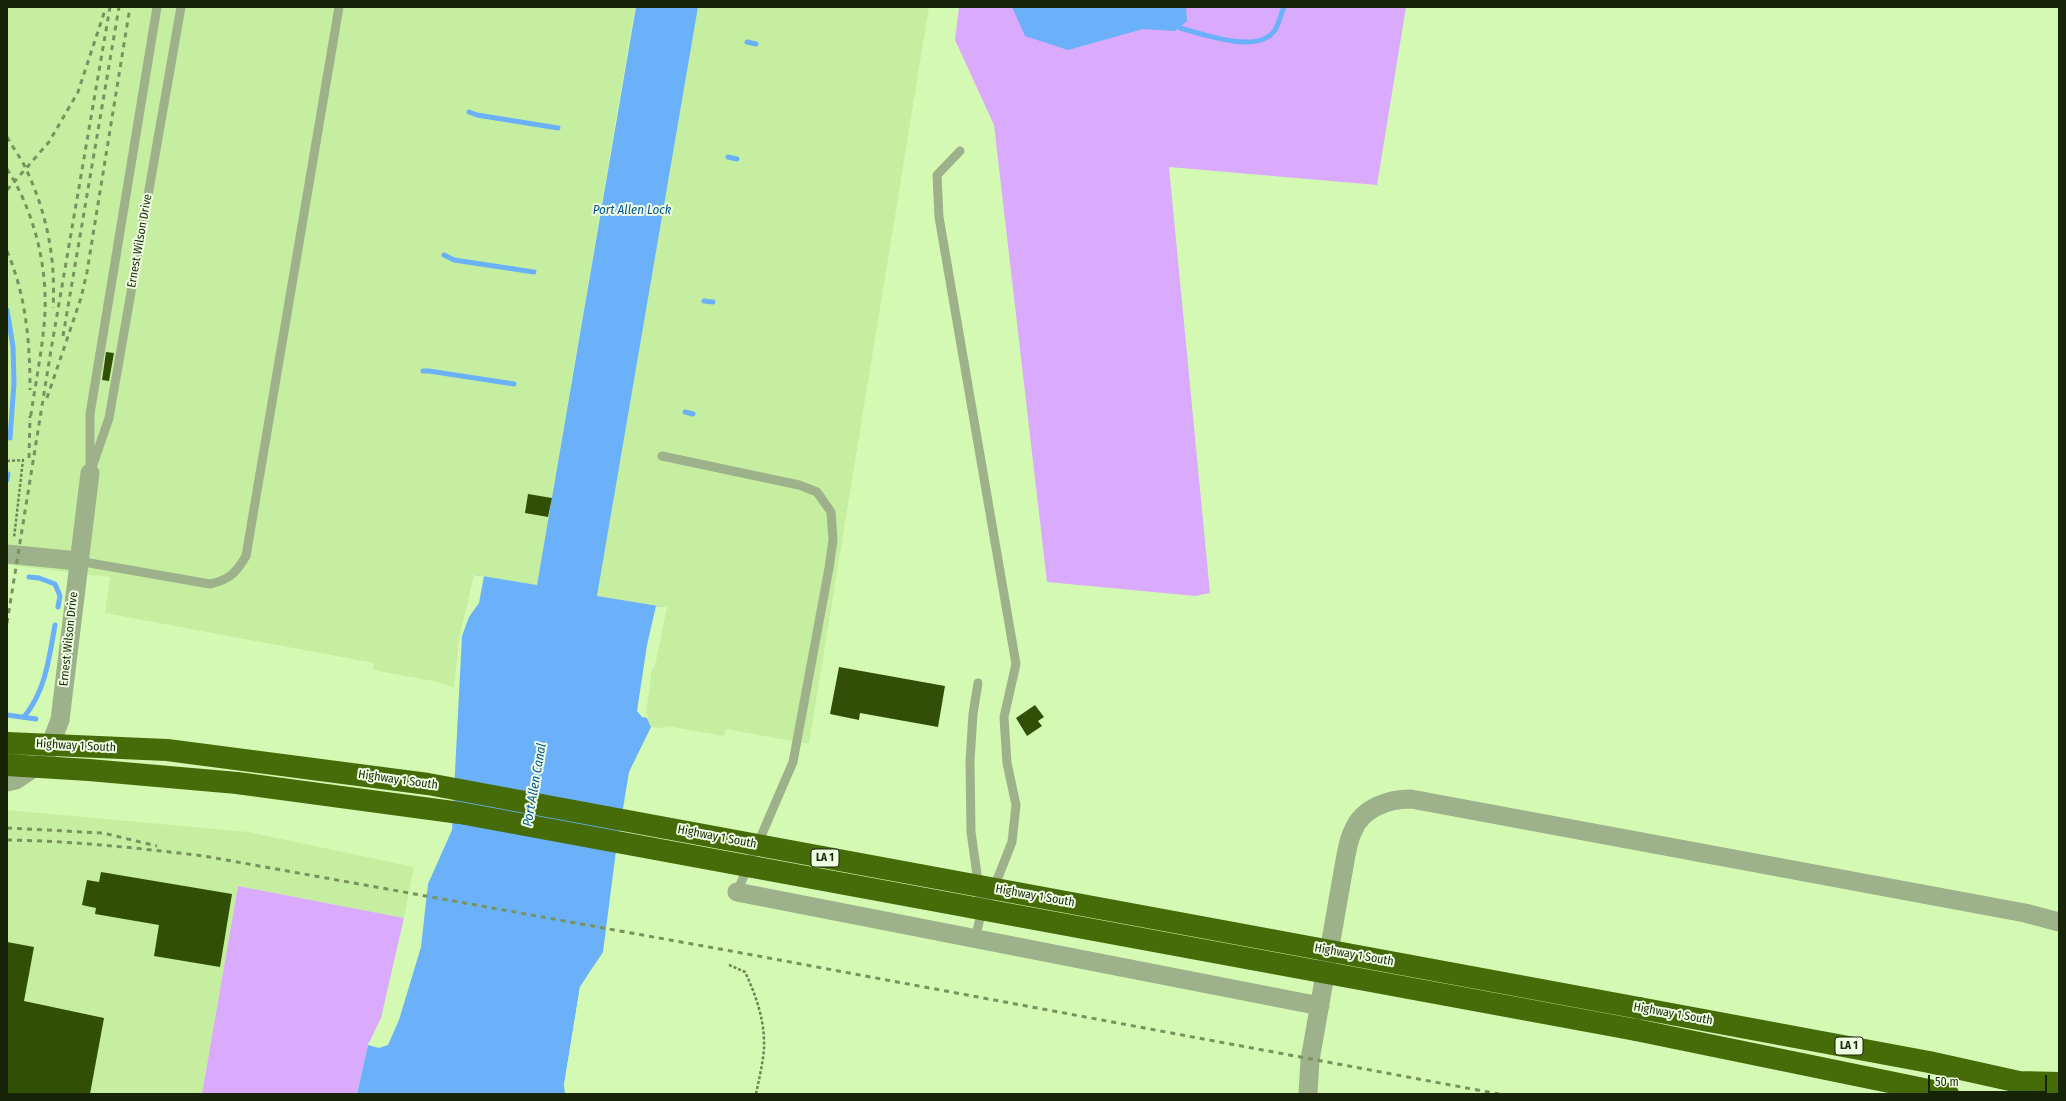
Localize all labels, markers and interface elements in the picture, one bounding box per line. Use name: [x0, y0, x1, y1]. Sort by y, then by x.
street label: Ernest Wilson Drive: [125, 193, 155, 289]
water label: Port Allen Lock: [593, 202, 671, 218]
street label: Ernest Wilson Drive: [57, 591, 81, 687]
street label: Highway 1 South: [36, 737, 116, 755]
water label: Port Allen Canal: [520, 742, 550, 828]
street label: Highway 1 South: [357, 767, 439, 793]
street label: Highway 1 South: [676, 822, 758, 852]
road number: LA 1: [811, 849, 839, 867]
street label: Highway 1 South: [994, 882, 1076, 910]
street label: Highway 1 South: [1313, 941, 1395, 969]
street label: Highway 1 South: [1632, 1000, 1714, 1028]
road number: LA 1: [1835, 1037, 1863, 1055]
scale bar: [1930, 1067, 2049, 1093]
text: 50 m: [1935, 1075, 1959, 1089]

